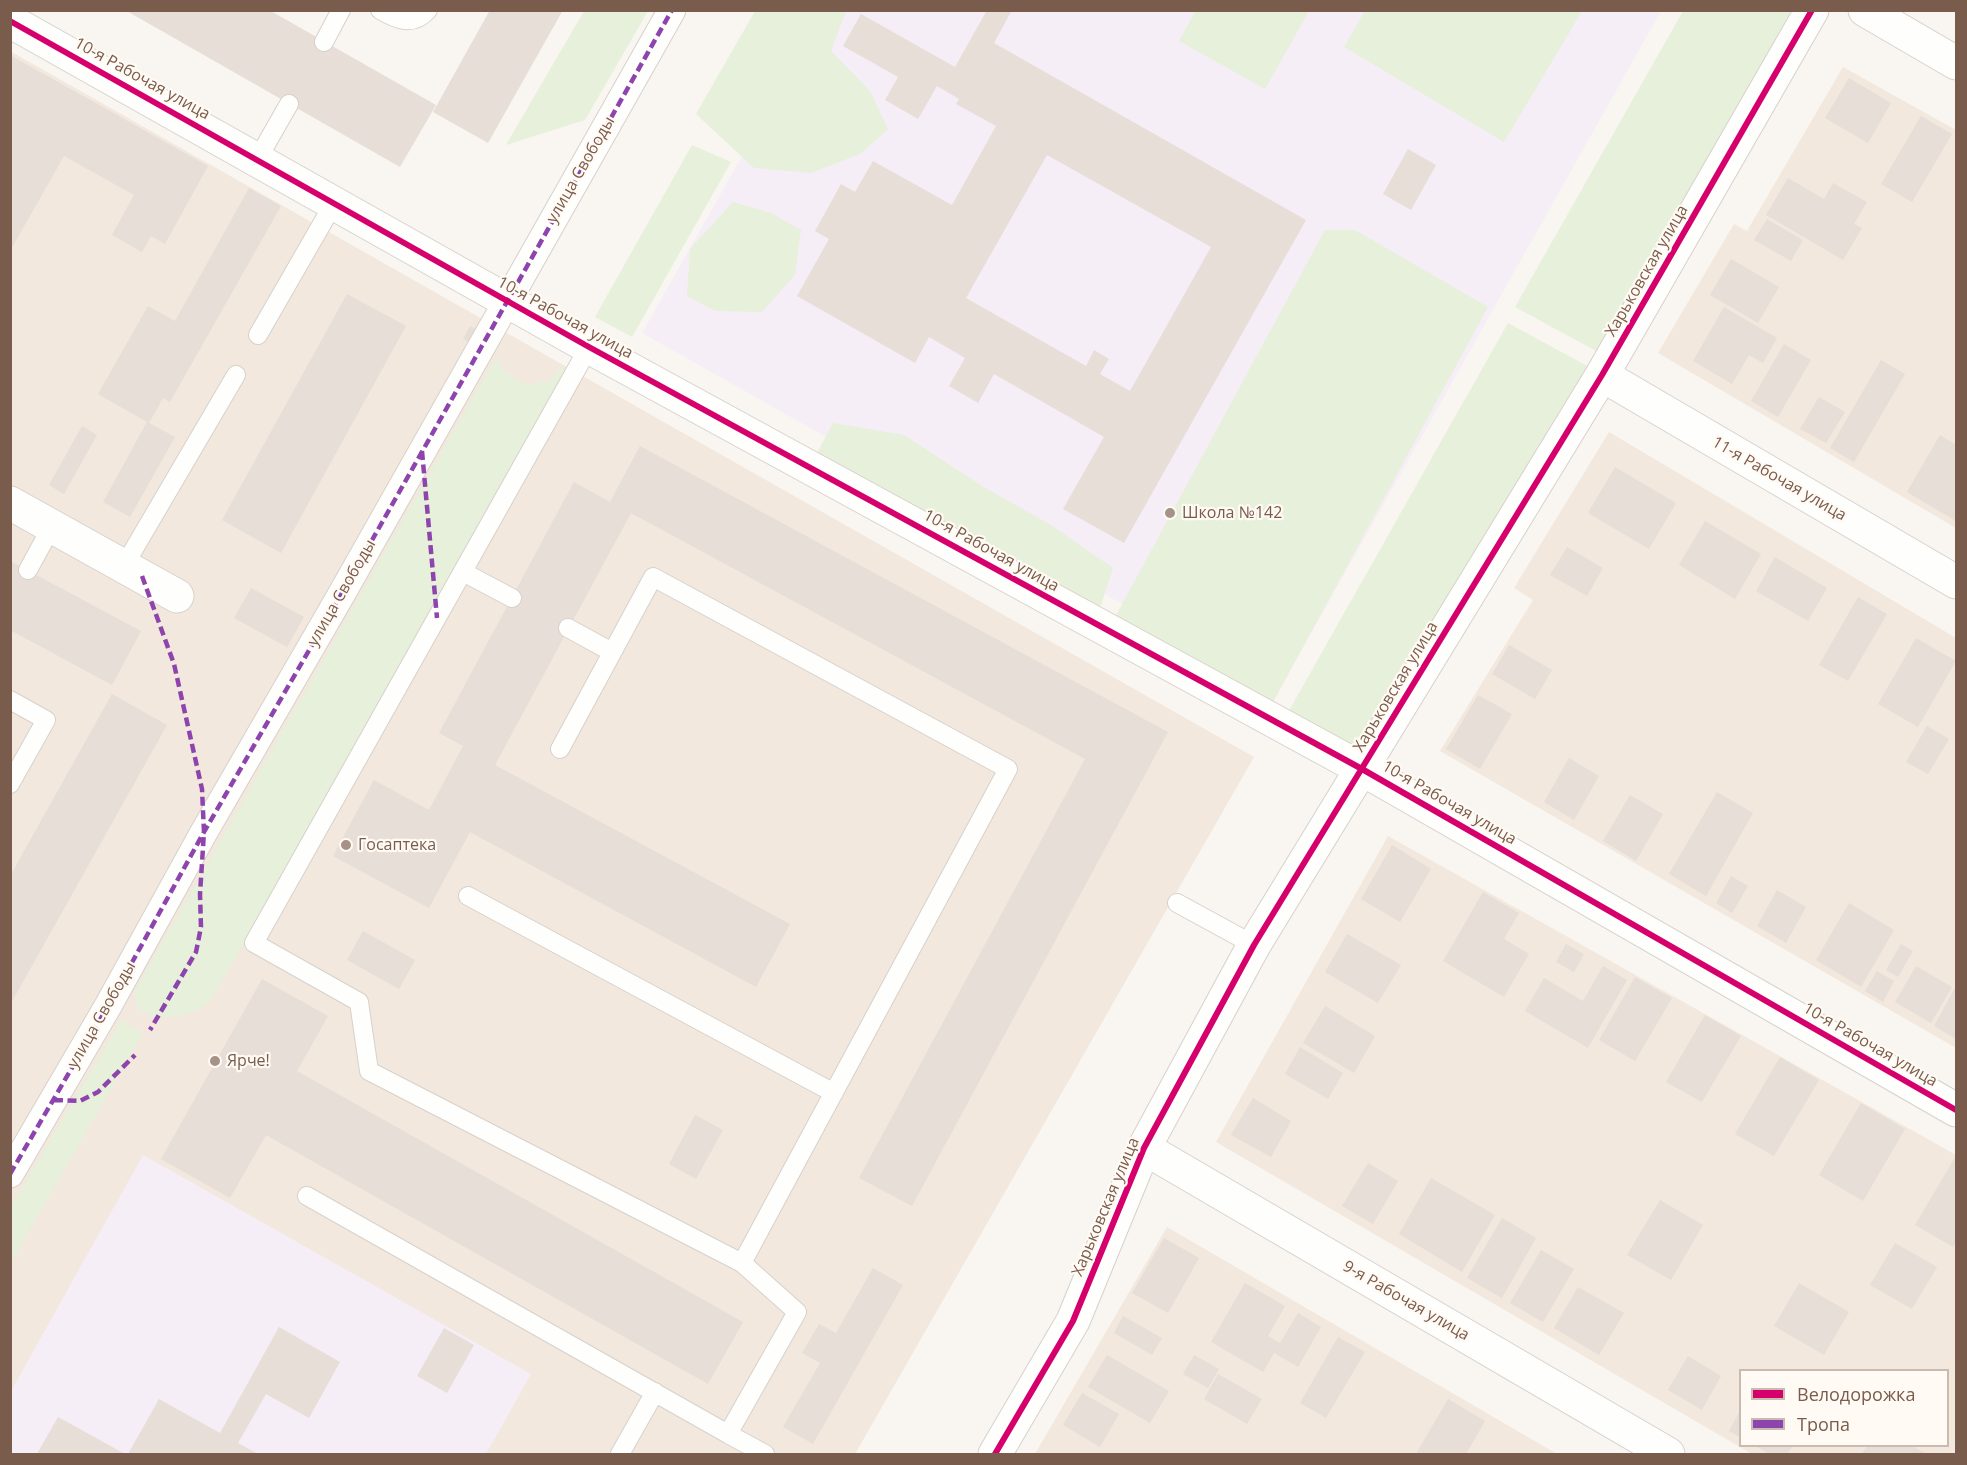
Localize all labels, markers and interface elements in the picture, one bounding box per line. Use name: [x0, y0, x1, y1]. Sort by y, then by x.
street label: 10-я Рабочая улица: [71, 34, 213, 124]
street label: улица Свободы: [543, 113, 619, 227]
street label: Харьковская улица: [1602, 202, 1692, 340]
street label: 10-я Рабочая улица: [494, 273, 636, 363]
street label: 11-я Рабочая улица: [1708, 433, 1850, 525]
place label: Школа №142: [1182, 503, 1282, 523]
street label: 10-я Рабочая улица: [920, 506, 1062, 596]
marker: Школа №142: [1163, 506, 1177, 520]
street label: улица Свободы: [304, 536, 380, 650]
street label: Харьковская улица: [1350, 618, 1442, 756]
street label: 10-я Рабочая улица: [1378, 757, 1520, 849]
place label: Госаптека: [358, 835, 436, 855]
marker: Госаптека: [339, 838, 353, 852]
street label: улица Свободы: [64, 958, 140, 1072]
street label: 10-я Рабочая улица: [1799, 999, 1941, 1091]
place label: Ярче!: [227, 1051, 270, 1071]
marker: Ярче!: [208, 1054, 222, 1068]
street label: Харьковская улица: [1068, 1135, 1144, 1279]
street label: 9-я Рабочая улица: [1339, 1257, 1473, 1345]
legend: [1739, 1369, 1949, 1447]
text: Велодорожка: [1797, 1382, 1915, 1406]
text: Тропа: [1797, 1412, 1850, 1436]

